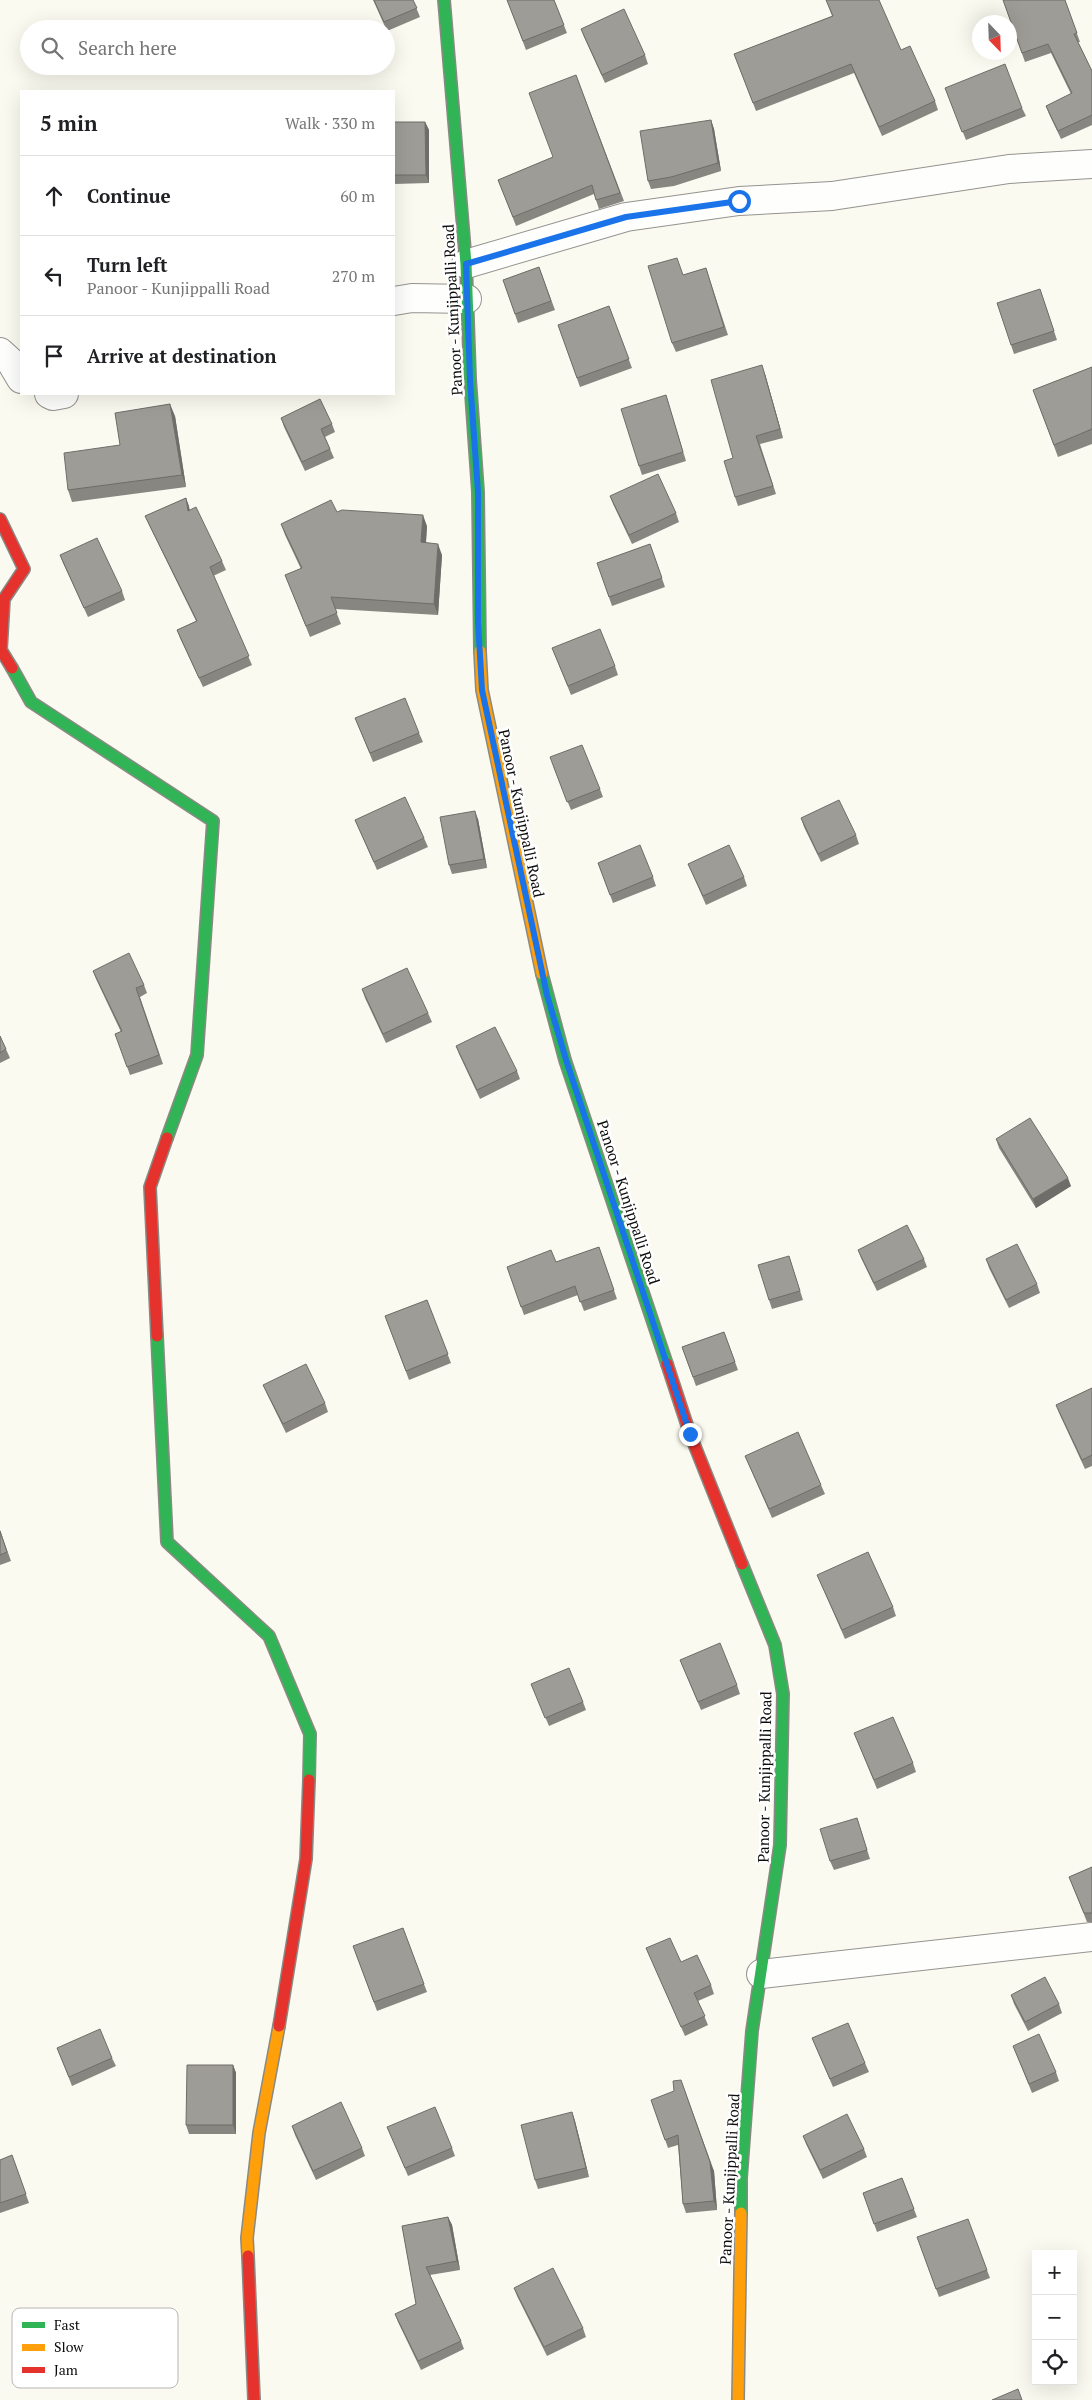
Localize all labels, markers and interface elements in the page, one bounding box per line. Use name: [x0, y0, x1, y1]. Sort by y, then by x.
north arrow: [972, 15, 1017, 60]
search box: [20, 20, 395, 75]
icon: search: [38, 34, 66, 62]
text: Search here: [78, 35, 177, 60]
text: 5 min: [40, 109, 97, 137]
text: Walk · 330 m: [285, 112, 375, 134]
icon: ahead: [40, 182, 68, 210]
text: Continue: [87, 183, 171, 208]
text: 60 m: [340, 185, 375, 207]
route start: [728, 190, 751, 213]
street label: Panoor - Kunjippalli Road: [438, 224, 466, 396]
text: Turn left: [87, 252, 168, 277]
icon: left: [40, 262, 68, 290]
text: 270 m: [332, 265, 375, 287]
text: Panoor - Kunjippalli Road: [87, 277, 270, 299]
icon: arrive: [40, 342, 68, 370]
text: Arrive at destination: [87, 343, 276, 368]
street label: Panoor - Kunjippalli Road: [494, 727, 550, 899]
street label: Panoor - Kunjippalli Road: [593, 1117, 665, 1287]
route end: [679, 1423, 702, 1446]
street label: Panoor - Kunjippalli Road: [753, 1691, 775, 1863]
street label: Panoor - Kunjippalli Road: [715, 2093, 743, 2265]
map controls: [1032, 2250, 1077, 2385]
button: +: [1032, 2250, 1077, 2295]
button: −: [1032, 2295, 1077, 2340]
legend: [12, 2308, 178, 2388]
text: Fast: [54, 2315, 81, 2334]
text: Slow: [54, 2337, 84, 2356]
button: locate: [1032, 2340, 1077, 2385]
text: Jam: [54, 2360, 78, 2379]

